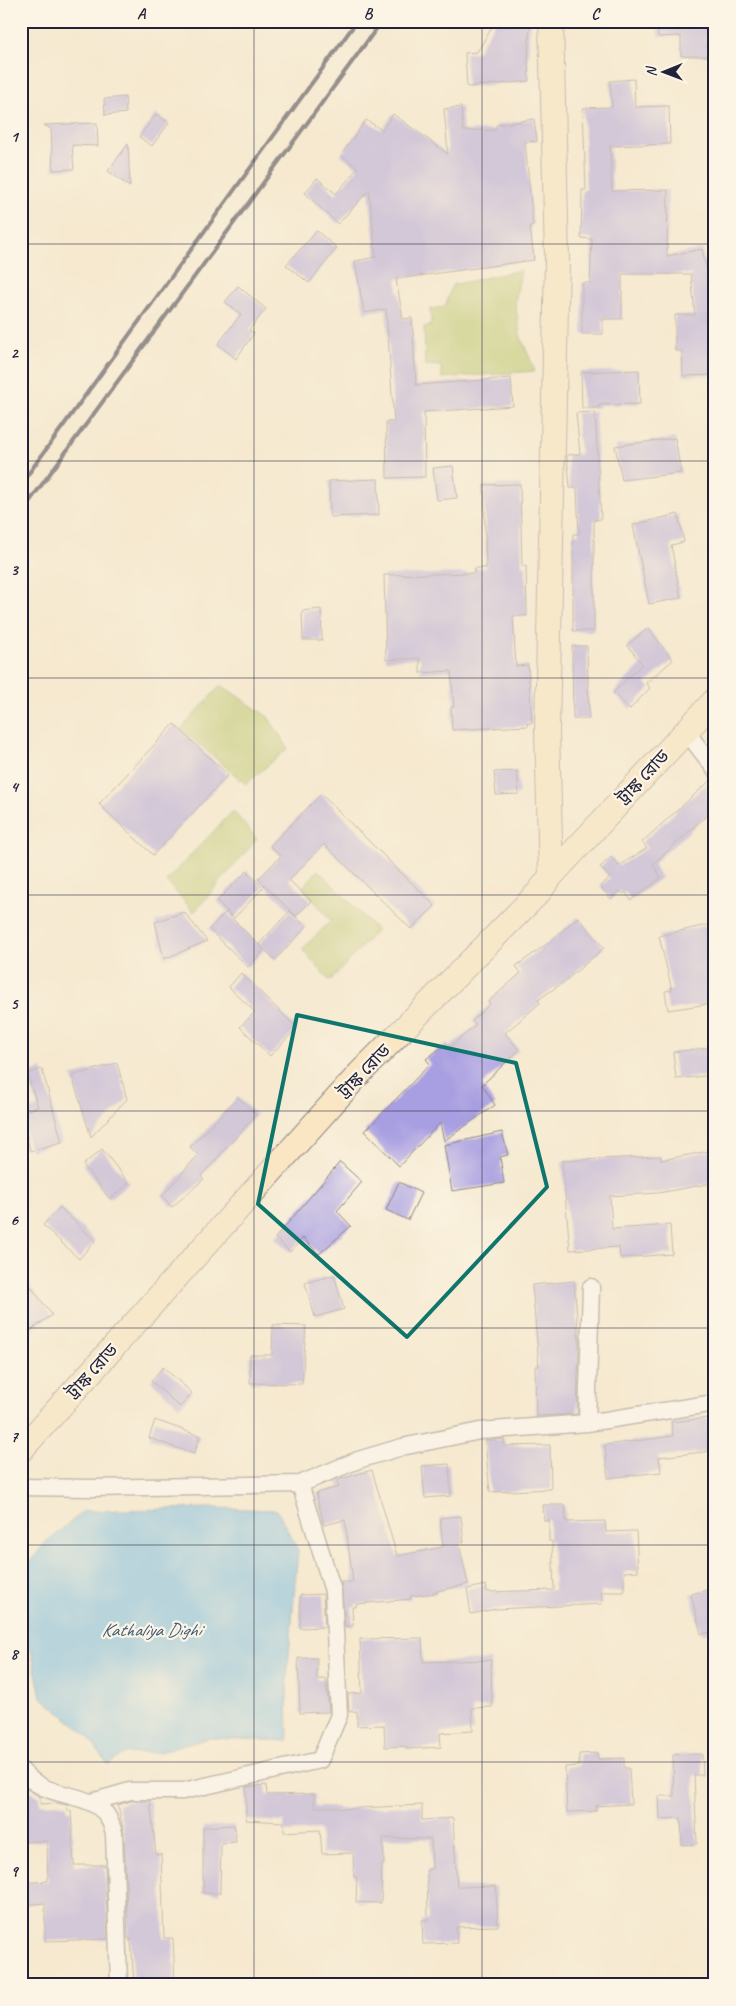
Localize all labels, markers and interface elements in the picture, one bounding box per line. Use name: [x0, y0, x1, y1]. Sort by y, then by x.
text: A: [137, 4, 147, 24]
text: B: [364, 4, 374, 24]
text: C: [591, 4, 601, 24]
north arrow: [638, 48, 688, 98]
text: N: [643, 65, 660, 77]
text: 1: [10, 127, 19, 147]
text: 2: [10, 343, 19, 363]
text: 3: [10, 560, 19, 580]
street label: ট্রাঙ্ক রোড: [612, 745, 674, 809]
text: 4: [10, 777, 19, 797]
text: 5: [11, 994, 20, 1014]
street label: ট্রাঙ্ক রোড: [332, 1039, 395, 1103]
text: 6: [10, 1210, 19, 1230]
street label: ট্রাঙ্ক রোড: [61, 1339, 122, 1404]
text: 7: [10, 1427, 19, 1447]
water label: Kathaliya Dighi: [102, 1618, 205, 1642]
text: 8: [10, 1644, 19, 1664]
text: 9: [10, 1861, 19, 1881]

